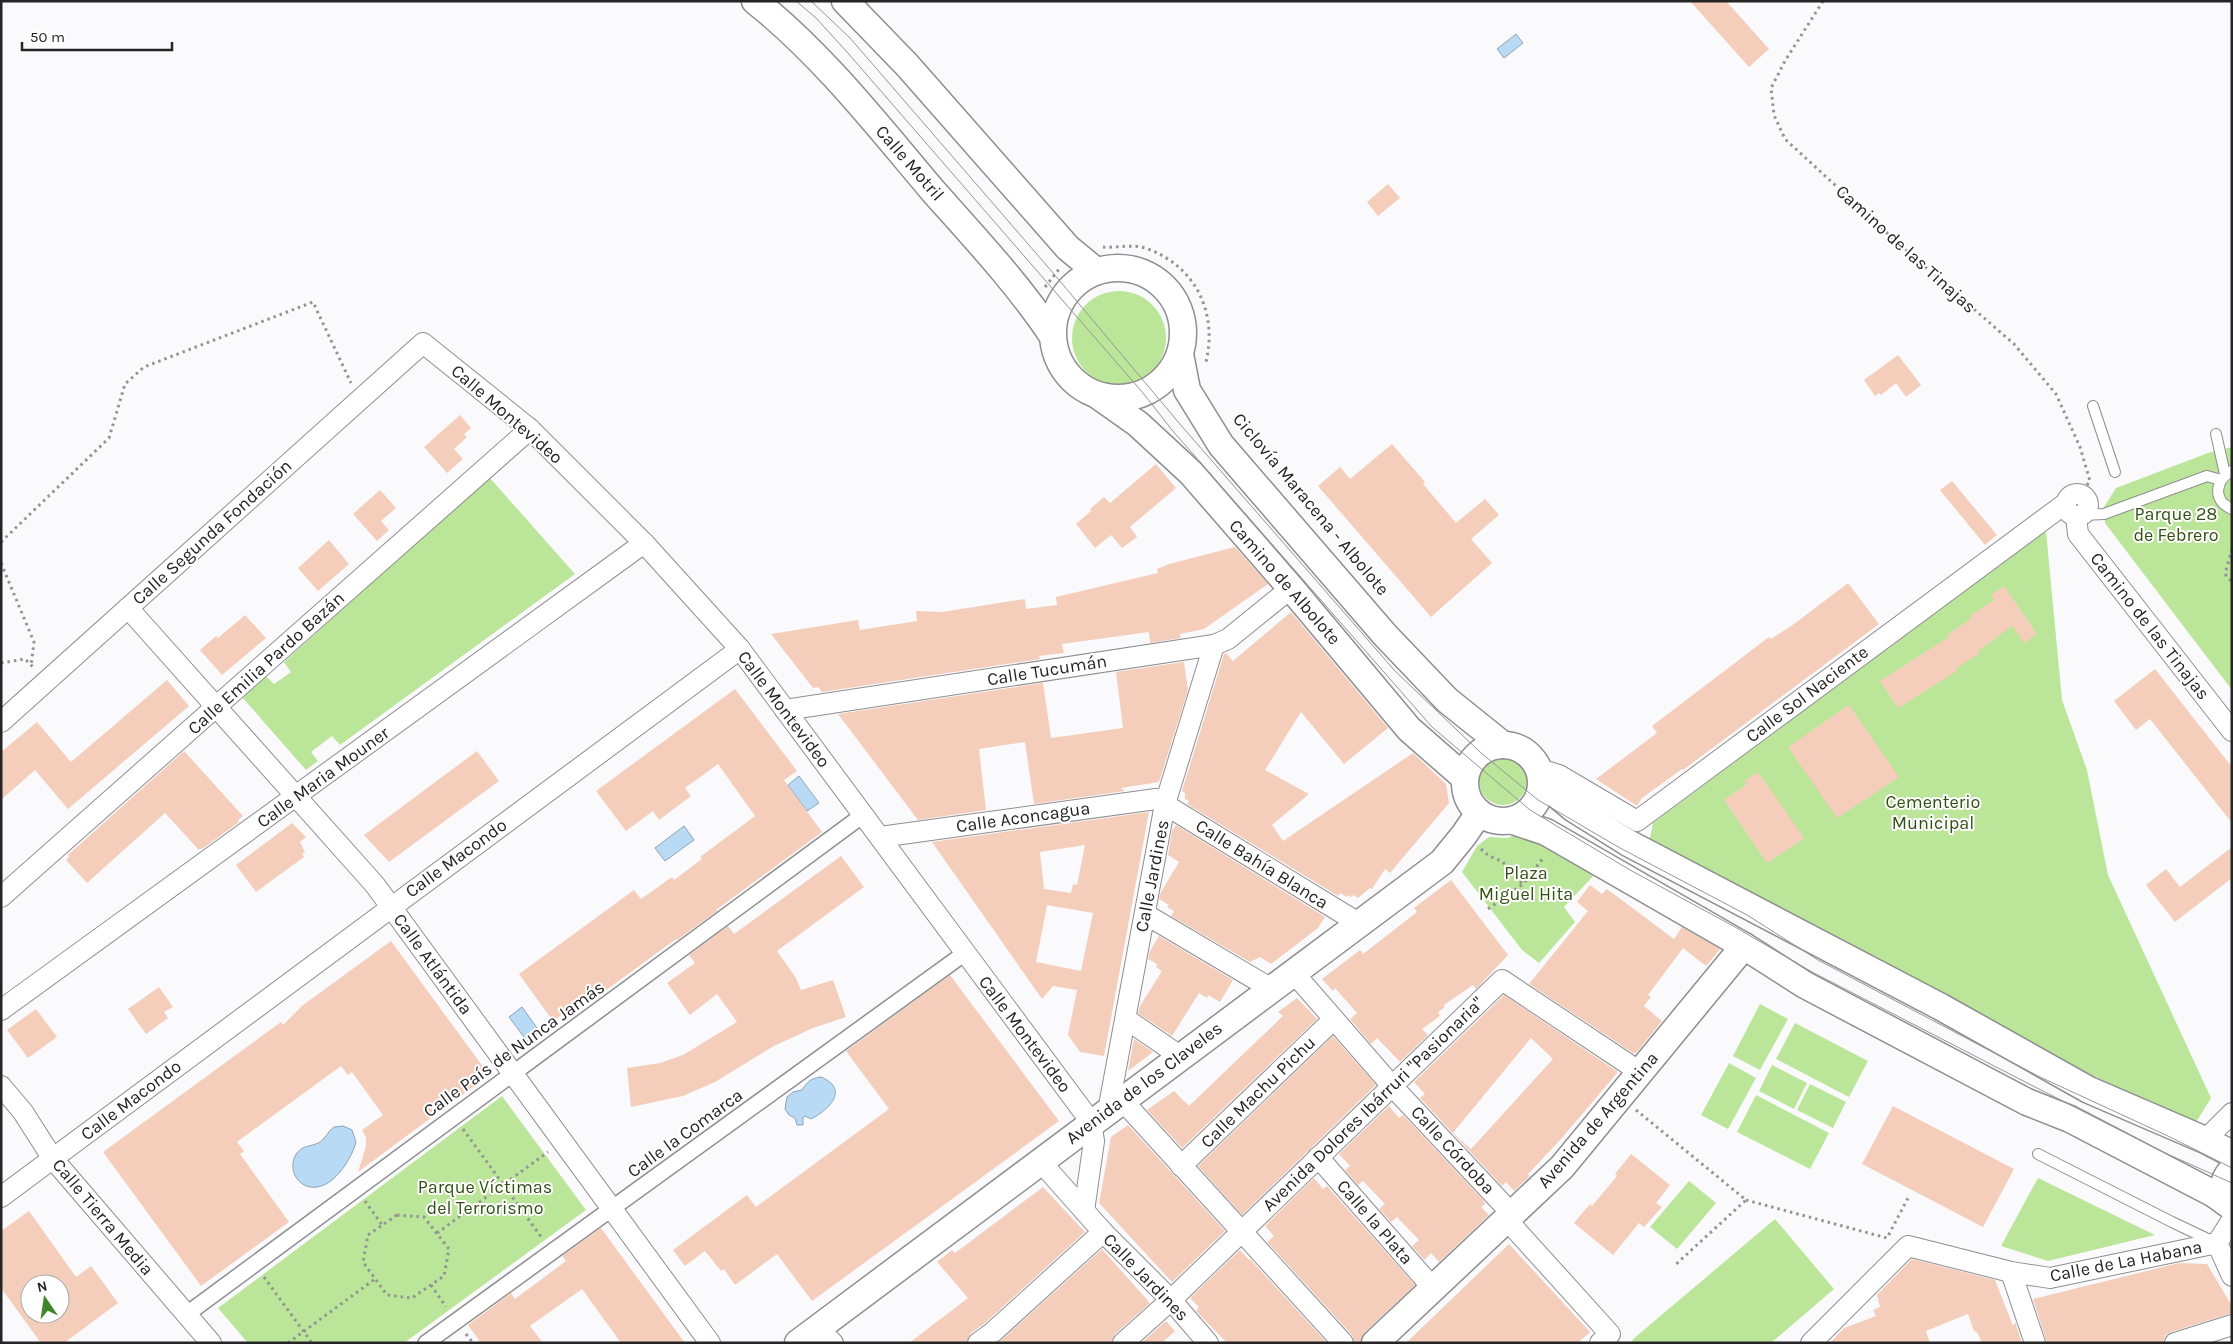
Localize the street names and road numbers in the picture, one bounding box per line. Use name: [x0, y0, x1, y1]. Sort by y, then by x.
street label: Calle Motril: [871, 121, 949, 205]
street label: Camino de las Tinajas: [1831, 180, 1981, 318]
street label: Calle Montevideo: [447, 360, 567, 468]
street label: Ciclovía Maracena - Albolote: [1228, 408, 1394, 600]
street label: Calle Segunda Fondación: [128, 455, 296, 609]
street label: Camino de Albolote: [1225, 515, 1345, 649]
street label: Camino de las Tinajas: [2086, 548, 2214, 704]
street label: Calle Emilia Pardo Bazán: [183, 587, 349, 739]
street label: Calle Sol Naciente: [1741, 641, 1873, 747]
street label: Calle Montevideo: [733, 646, 835, 772]
street label: Calle Tucumán: [986, 650, 1108, 690]
street label: Calle Maria Mouner: [252, 721, 394, 832]
street label: Calle Aconcagua: [955, 797, 1091, 837]
street label: Calle Macondo: [401, 814, 511, 902]
street label: Calle Bahía Blanca: [1192, 814, 1332, 914]
street label: Calle Jardines: [1130, 818, 1174, 934]
street label: Calle Atlántida: [389, 909, 477, 1019]
street label: Calle Montevideo: [974, 971, 1076, 1097]
street label: Calle País de Nunca Jamás: [419, 976, 609, 1122]
street label: Avenida Dolores Ibárruri "Pasionaria": [1258, 992, 1488, 1216]
street label: Avenida de los Claveles: [1061, 1017, 1227, 1149]
street label: Calle Machu Pichu: [1196, 1031, 1320, 1153]
street label: Avenida de Argentina: [1533, 1047, 1663, 1193]
street label: Calle Macondo: [76, 1055, 186, 1145]
street label: Calle la Comarca: [623, 1084, 747, 1182]
street label: Calle Córdoba: [1406, 1101, 1500, 1199]
street label: Calle Tierra Media: [48, 1154, 158, 1280]
street label: Calle la Plata: [1332, 1175, 1418, 1269]
street label: Calle Jardines: [1099, 1228, 1193, 1326]
street label: Calle de La Habana: [2048, 1235, 2204, 1287]

